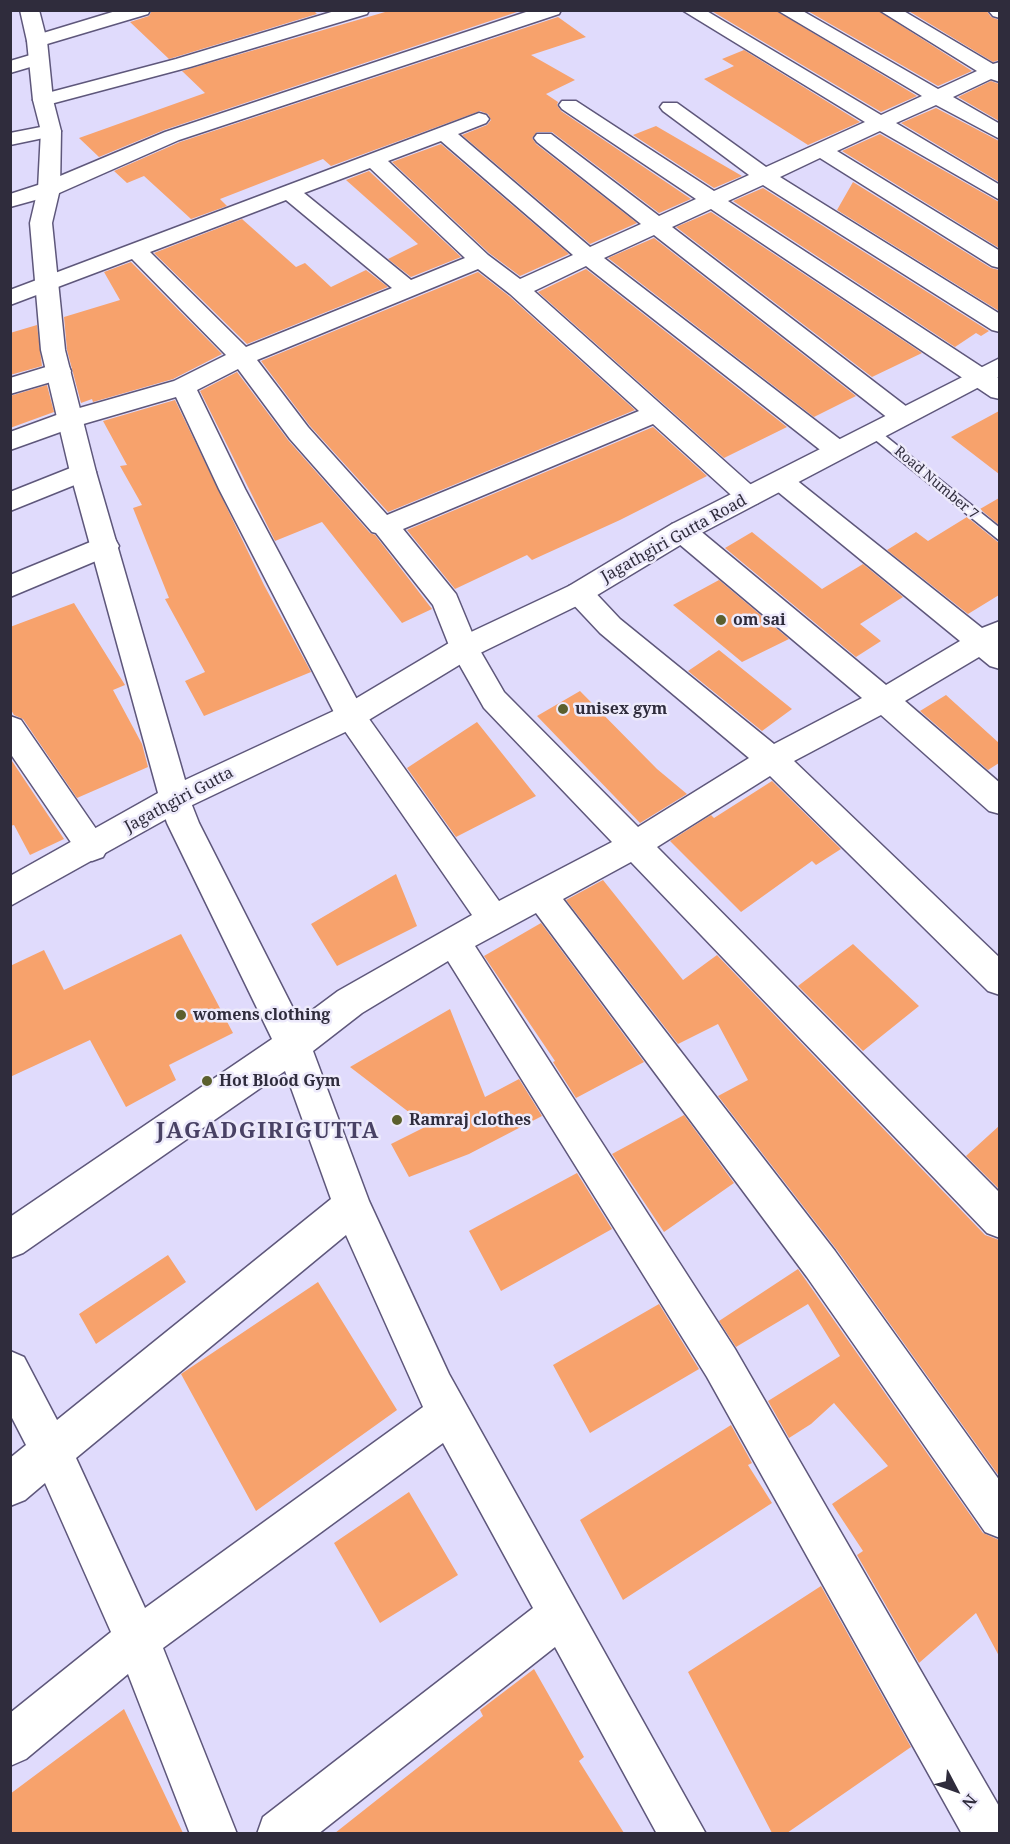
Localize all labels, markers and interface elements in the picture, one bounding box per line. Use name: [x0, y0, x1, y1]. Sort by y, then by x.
street label: Road Number 7: [891, 443, 981, 523]
street label: Jagathgiri Gutta Road: [598, 491, 750, 587]
place label: om sai: [733, 610, 786, 630]
marker: om sai: [714, 613, 728, 627]
place label: unisex gym: [575, 699, 667, 719]
marker: unisex gym: [556, 702, 570, 716]
street label: Jagathgiri Gutta: [121, 763, 237, 837]
place label: womens clothing: [193, 1005, 330, 1025]
marker: womens clothing: [174, 1008, 188, 1022]
place label: Hot Blood Gym: [219, 1071, 341, 1091]
marker: Hot Blood Gym: [200, 1074, 214, 1088]
place label: Ramraj clothes: [409, 1110, 531, 1130]
marker: Ramraj clothes: [390, 1113, 404, 1127]
district label: JAGADGIRIGUTTA: [156, 1119, 380, 1145]
north arrow: [926, 1760, 986, 1820]
text: N: [957, 1790, 982, 1814]

